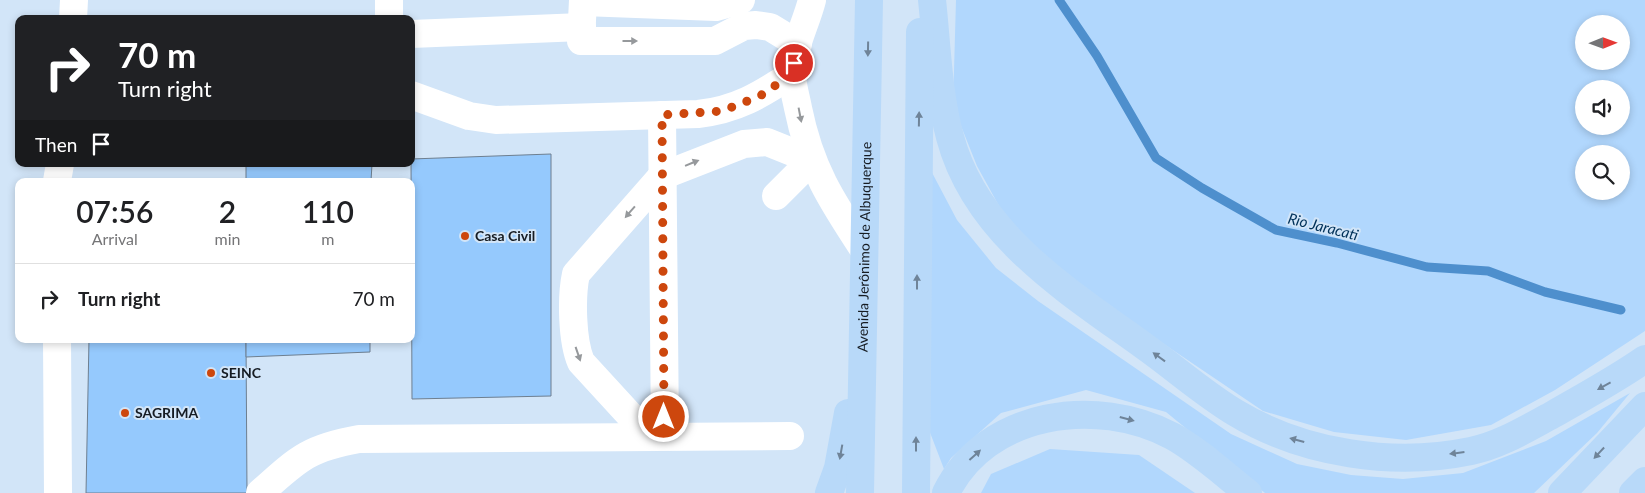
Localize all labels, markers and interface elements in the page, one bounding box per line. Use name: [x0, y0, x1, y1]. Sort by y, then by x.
north arrow: [1575, 15, 1630, 70]
map controls: [1575, 15, 1630, 200]
text: 70 m: [118, 33, 196, 75]
icon: right: [35, 35, 100, 100]
one-way arrow: [622, 37, 638, 45]
one-way arrow: [864, 41, 872, 57]
pin: [773, 42, 815, 84]
icon: arrive: [780, 49, 808, 77]
text: Turn right: [118, 75, 212, 102]
button: sound: [1575, 80, 1630, 135]
one-way arrow: [796, 108, 804, 124]
one-way arrow: [915, 111, 923, 127]
icon: arrive: [87, 130, 115, 158]
text: Then: [35, 133, 77, 156]
street label: Avenida Jerônimo de Albuquerque: [854, 142, 874, 352]
button: search: [1575, 145, 1630, 200]
one-way arrow: [685, 159, 699, 167]
text: 07:56: [76, 193, 153, 229]
text: 2: [219, 193, 236, 229]
text: 110: [302, 193, 354, 229]
one-way arrow: [625, 206, 636, 219]
water label: Rio Jaracati: [1286, 209, 1361, 244]
place label: Casa Civil: [475, 227, 535, 244]
text: Arrival: [92, 229, 138, 248]
text: min: [215, 229, 240, 248]
text: m: [321, 229, 334, 248]
marker: Casa Civil: [459, 230, 471, 242]
one-way arrow: [913, 274, 921, 290]
icon: right: [35, 285, 63, 313]
text: Turn right: [78, 287, 160, 310]
text: 70 m: [352, 287, 395, 310]
one-way arrow: [574, 347, 582, 362]
one-way arrow: [1152, 352, 1166, 362]
place label: SEINC: [221, 364, 262, 381]
marker: SEINC: [205, 367, 217, 379]
one-way arrow: [1597, 382, 1611, 390]
position arrow: [637, 390, 689, 442]
place label: SAGRIMA: [135, 404, 198, 421]
marker: SAGRIMA: [119, 407, 131, 419]
one-way arrow: [1120, 416, 1135, 424]
one-way arrow: [912, 436, 920, 452]
one-way arrow: [1289, 436, 1304, 444]
one-way arrow: [836, 444, 844, 460]
one-way arrow: [1593, 447, 1605, 459]
one-way arrow: [969, 449, 981, 461]
one-way arrow: [1449, 449, 1465, 457]

